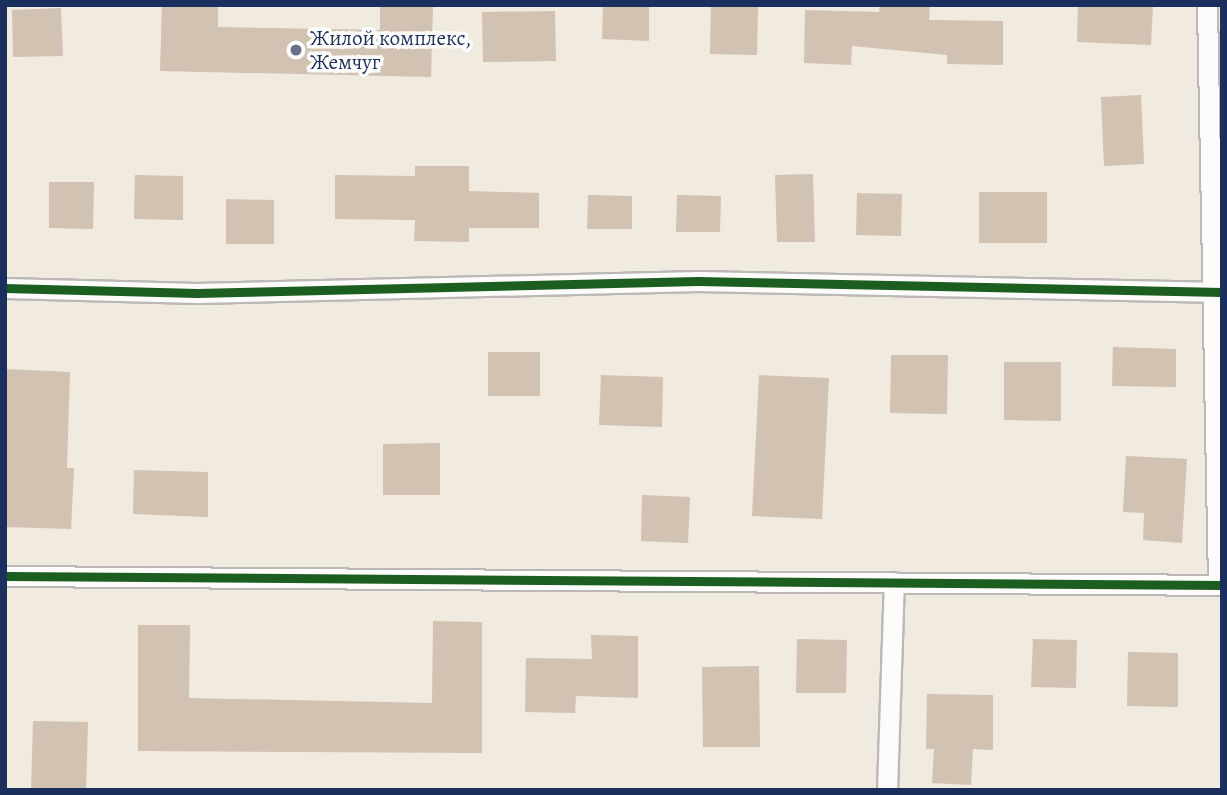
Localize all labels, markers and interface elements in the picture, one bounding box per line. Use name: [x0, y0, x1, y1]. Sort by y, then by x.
place label: Жилой комплекс, Жемчуг: [310, 25, 471, 75]
marker: Жилой комплекс, Жемчуг: [288, 42, 304, 58]

